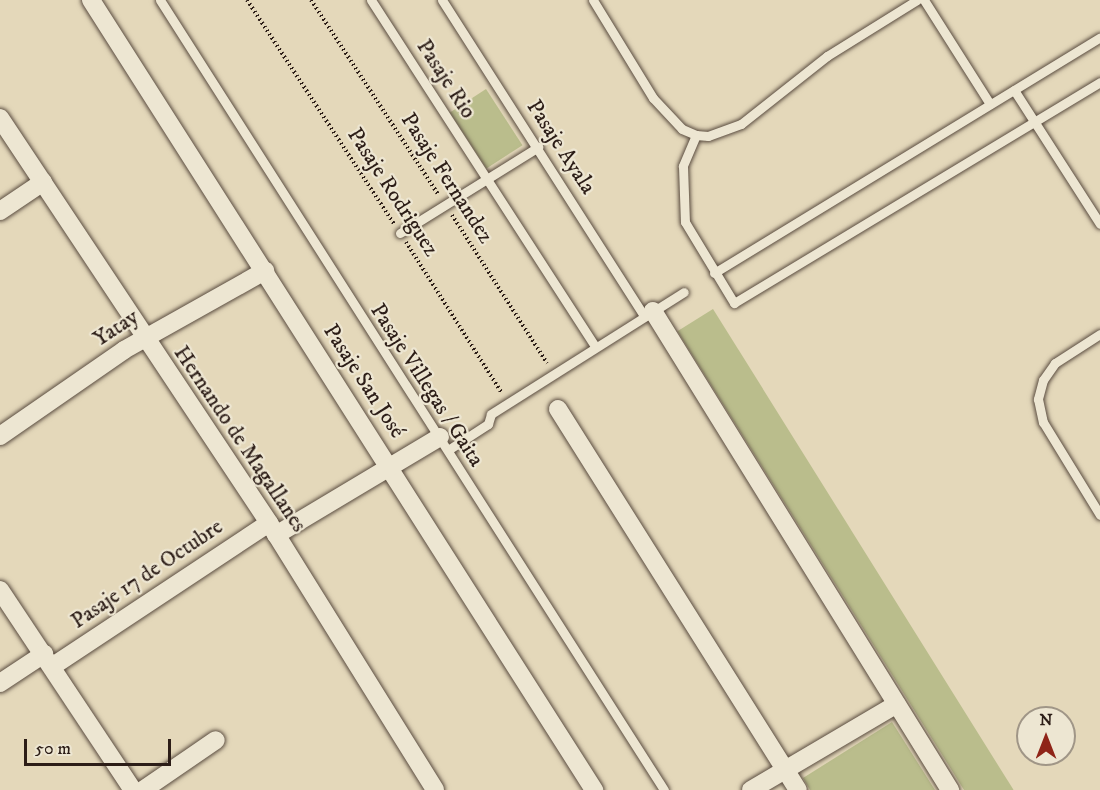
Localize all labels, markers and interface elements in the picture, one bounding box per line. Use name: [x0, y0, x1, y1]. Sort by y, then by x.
street label: Pasaje Rio: [411, 35, 481, 123]
street label: Pasaje Ayala: [521, 95, 601, 199]
street label: Pasaje Fernandez: [395, 108, 499, 248]
street label: Pasaje Rodriguez: [342, 123, 444, 261]
street label: Pasaje Villegas / Gaita: [364, 298, 490, 472]
street label: Yatay: [88, 304, 144, 352]
street label: Pasaje San José: [317, 319, 411, 443]
street label: Hernando de Magallanes: [168, 341, 312, 537]
street label: Pasaje 17 de Octubre: [66, 513, 228, 635]
north arrow: [1016, 706, 1076, 766]
text: N: [1039, 710, 1053, 730]
scale bar: [27, 727, 174, 765]
text: 50 m: [35, 738, 71, 760]

